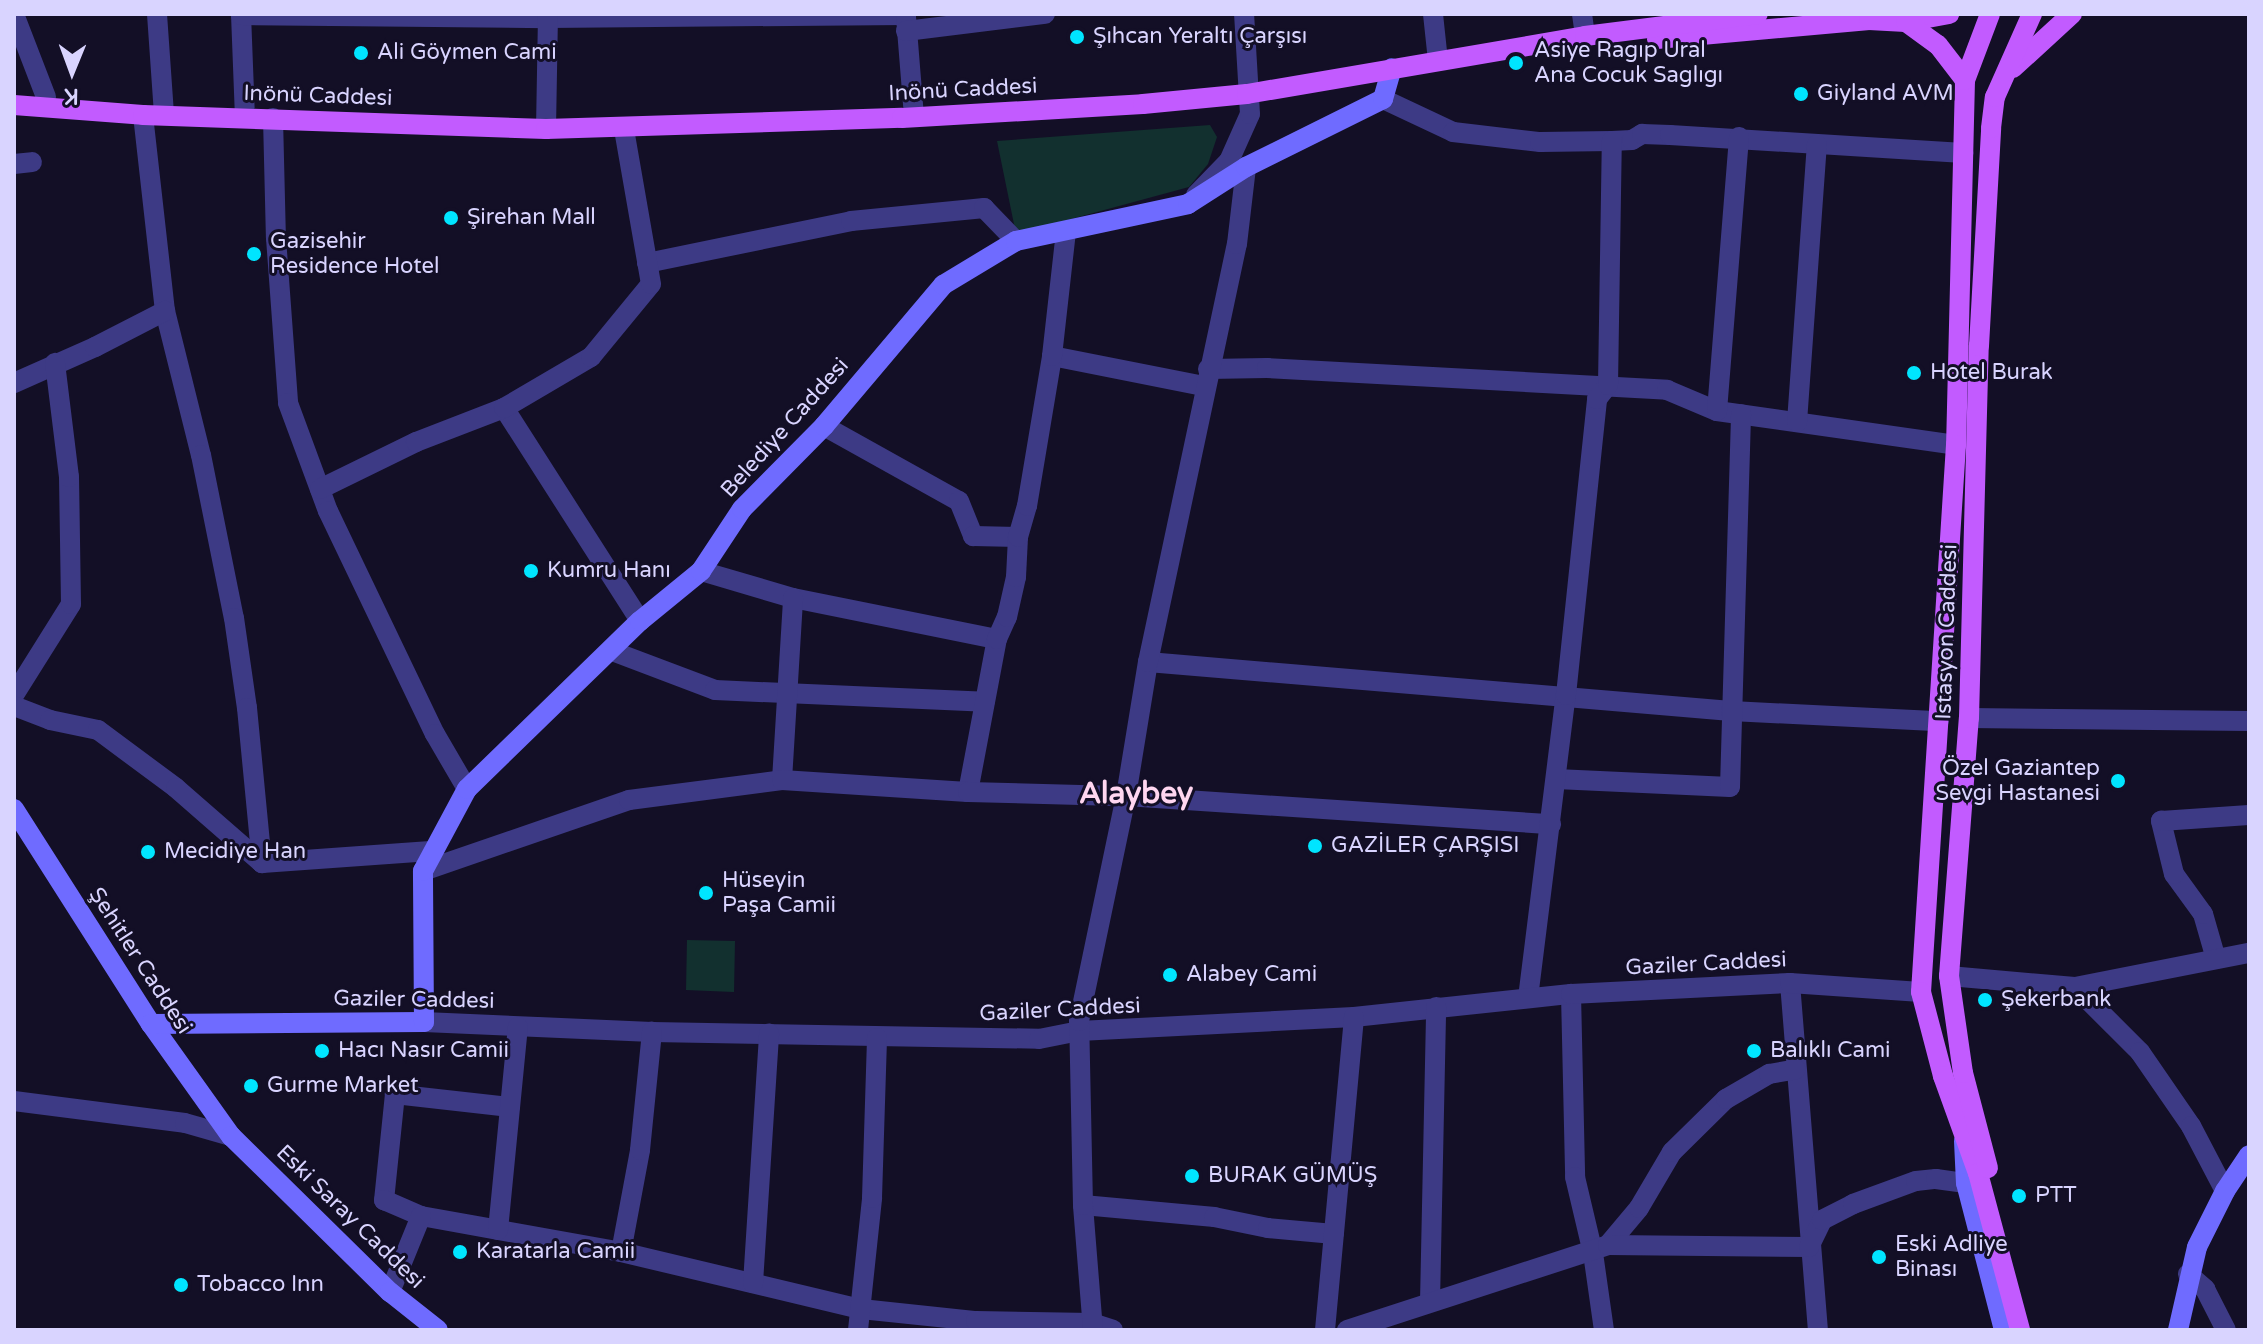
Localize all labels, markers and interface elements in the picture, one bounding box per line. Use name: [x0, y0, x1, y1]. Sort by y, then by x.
place label: Şıhcan Yeraltı Çarşısı: [1093, 24, 1307, 50]
marker: Şıhcan Yeraltı Çarşısı: [1068, 28, 1086, 46]
north arrow: [32, 32, 112, 112]
place label: Asiye Ragıp Ural Ana Cocuk Saglıgı: [1534, 37, 1723, 88]
place label: Ali Göymen Cami: [377, 40, 557, 66]
marker: Ali Göymen Cami: [352, 44, 370, 62]
marker: Asiye Ragıp Ural Ana Cocuk Saglıgı: [1505, 52, 1527, 74]
street label: Inönü Caddesi: [888, 73, 1038, 107]
street label: Inönü Caddesi: [243, 80, 393, 112]
place label: Giyland AVM: [1817, 81, 1954, 107]
text: K: [64, 83, 79, 109]
marker: Giyland AVM: [1792, 85, 1810, 103]
place label: Şirehan Mall: [467, 205, 596, 231]
marker: Şirehan Mall: [442, 209, 460, 227]
place label: Gazisehir Residence Hotel: [270, 228, 439, 280]
marker: Gazisehir Residence Hotel: [245, 245, 263, 263]
street label: Belediye Caddesi: [715, 353, 855, 503]
place label: Hotel Burak: [1930, 360, 2053, 386]
marker: Hotel Burak: [1905, 364, 1923, 382]
street label: Istasyon Caddesi: [1931, 544, 1963, 720]
place label: Kumru Hanı: [547, 558, 671, 584]
marker: Kumru Hanı: [522, 562, 540, 580]
place label: Özel Gaziantep Sevgi Hastanesi: [1935, 755, 2100, 806]
marker: Özel Gaziantep Sevgi Hastanesi: [2107, 770, 2129, 792]
district label: Alaybey: [1079, 776, 1193, 812]
place label: GAZİLER ÇARŞISI: [1331, 833, 1519, 859]
marker: GAZİLER ÇARŞISI: [1306, 837, 1324, 855]
place label: Mecidiye Han: [164, 839, 306, 865]
marker: Mecidiye Han: [139, 843, 157, 861]
place label: Hüseyin Paşa Camii: [722, 867, 836, 918]
street label: Şehitler Caddesi: [83, 883, 197, 1039]
marker: Hüseyin Paşa Camii: [697, 884, 715, 902]
street label: Gaziler Caddesi: [1625, 947, 1787, 981]
place label: Alabey Cami: [1186, 962, 1317, 988]
marker: Alabey Cami: [1161, 966, 1179, 984]
street label: Gaziler Caddesi: [333, 985, 495, 1015]
place label: Şekerbank: [2001, 987, 2111, 1013]
marker: Şekerbank: [1976, 991, 1994, 1009]
street label: Gaziler Caddesi: [979, 993, 1141, 1027]
place label: Hacı Nasır Camii: [338, 1038, 509, 1064]
place label: Balıklı Cami: [1770, 1038, 1891, 1064]
marker: Hacı Nasır Camii: [313, 1042, 331, 1060]
marker: Balıklı Cami: [1745, 1042, 1763, 1060]
place label: Gurme Market: [267, 1073, 419, 1099]
marker: Gurme Market: [242, 1077, 260, 1095]
street label: Eski Saray Caddesi: [270, 1140, 430, 1294]
place label: BURAK GÜMÜŞ: [1208, 1163, 1377, 1189]
marker: BURAK GÜMÜŞ: [1183, 1167, 1201, 1185]
place label: PTT: [2035, 1183, 2077, 1209]
marker: PTT: [2010, 1187, 2028, 1205]
place label: Eski Adliye Binası: [1895, 1231, 2008, 1282]
place label: Karatarla Camii: [476, 1239, 635, 1265]
marker: Karatarla Camii: [451, 1243, 469, 1261]
marker: Eski Adliye Binası: [1870, 1248, 1888, 1266]
place label: Tobacco Inn: [197, 1272, 324, 1298]
marker: Tobacco Inn: [172, 1276, 190, 1294]

